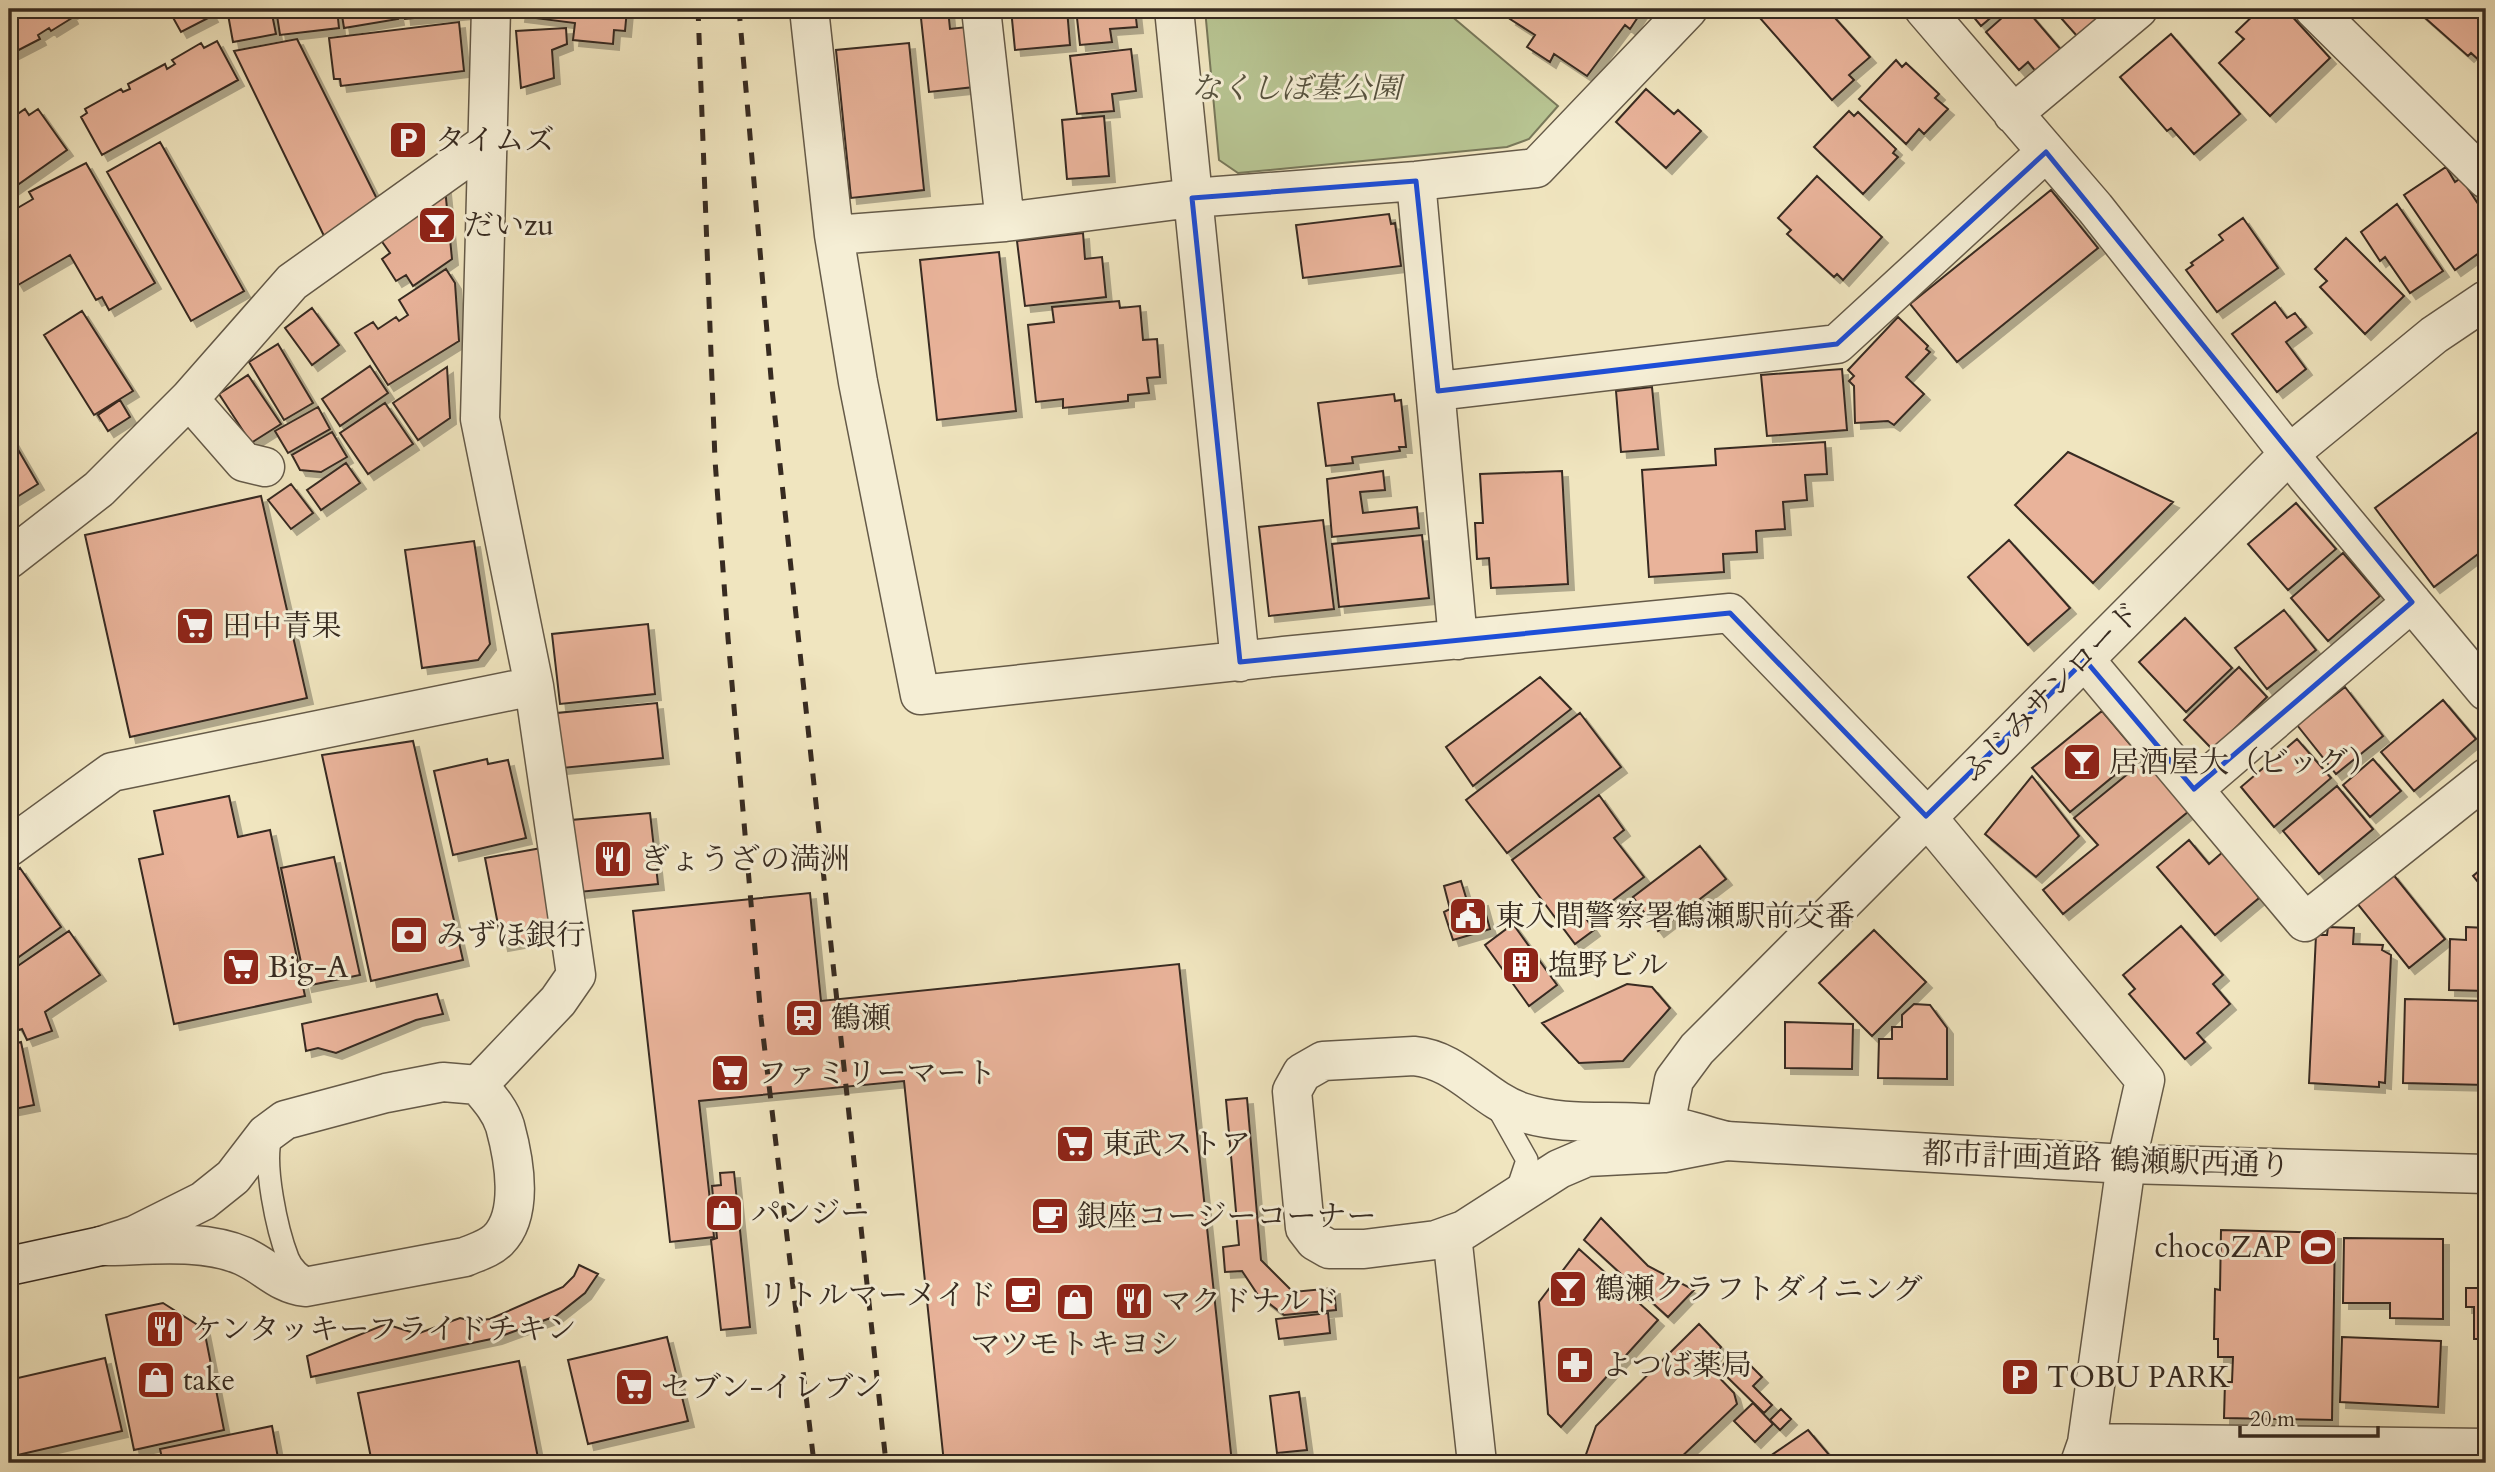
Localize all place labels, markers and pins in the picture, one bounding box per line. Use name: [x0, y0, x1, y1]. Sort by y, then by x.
parking icon: タイムズ: [387, 119, 429, 161]
place label: タイムズ: [435, 120, 554, 161]
bar icon: だいzu: [416, 204, 458, 246]
place label: だいzu: [464, 205, 554, 246]
supermarket icon: 田中青果: [174, 605, 216, 647]
place label: 田中青果: [222, 606, 342, 647]
bar icon: 居酒屋大（ビッグ）: [2061, 741, 2103, 783]
place label: 居酒屋大（ビッグ）: [2109, 742, 2379, 783]
restaurant icon: ぎょうざの満洲: [592, 838, 634, 880]
place label: ぎょうざの満洲: [640, 839, 850, 880]
public building icon: 東入間警察署鶴瀬駅前交番: [1447, 895, 1489, 937]
place label: 東入間警察署鶴瀬駅前交番: [1495, 896, 1855, 937]
bank icon: みずほ銀行: [388, 914, 430, 956]
place label: みずほ銀行: [436, 915, 586, 956]
building icon: 塩野ビル: [1500, 944, 1542, 986]
place label: 塩野ビル: [1548, 945, 1668, 986]
supermarket icon: Big-A: [220, 946, 262, 988]
place label: Big-A: [268, 947, 349, 988]
station icon: 鶴瀬: [783, 997, 825, 1039]
place label: 鶴瀬: [831, 998, 891, 1039]
supermarket icon: ファミリーマート: [709, 1052, 751, 1094]
place label: ファミリーマート: [757, 1053, 996, 1094]
supermarket icon: 東武ストア: [1054, 1123, 1096, 1165]
place label: 東武ストア: [1102, 1124, 1251, 1165]
shop icon: パンジー: [703, 1192, 745, 1234]
place label: パンジー: [751, 1193, 870, 1234]
cafe icon: 銀座コージーコーナー: [1029, 1195, 1071, 1237]
place label: 銀座コージーコーナー: [1077, 1196, 1376, 1237]
sports icon: chocoZAP: [2297, 1226, 2339, 1268]
place label: chocoZAP: [2154, 1227, 2291, 1268]
bar icon: 鶴瀬クラフトダイニング: [1547, 1268, 1589, 1310]
place label: 鶴瀬クラフトダイニング: [1595, 1269, 1923, 1310]
cafe icon: リトルマーメイド: [1002, 1274, 1044, 1316]
place label: リトルマーメイド: [758, 1275, 996, 1316]
restaurant icon: マクドナルド: [1113, 1280, 1155, 1322]
shop icon: マツモトキヨシ: [1054, 1281, 1096, 1323]
place label: マクドナルド: [1161, 1281, 1340, 1322]
restaurant icon: ケンタッキーフライドチキン: [144, 1308, 186, 1350]
place label: ケンタッキーフライドチキン: [192, 1309, 577, 1350]
place label: マツモトキヨシ: [970, 1324, 1180, 1365]
pharmacy icon: よつば薬局: [1554, 1344, 1596, 1386]
place label: よつば薬局: [1602, 1345, 1752, 1386]
parking icon: TOBU PARK: [1999, 1356, 2041, 1398]
place label: TOBU PARK: [2047, 1357, 2231, 1398]
shop icon: take: [135, 1359, 177, 1401]
place label: take: [183, 1360, 235, 1401]
supermarket icon: セブン-イレブン: [613, 1366, 655, 1408]
place label: セブン-イレブン: [661, 1367, 882, 1408]

